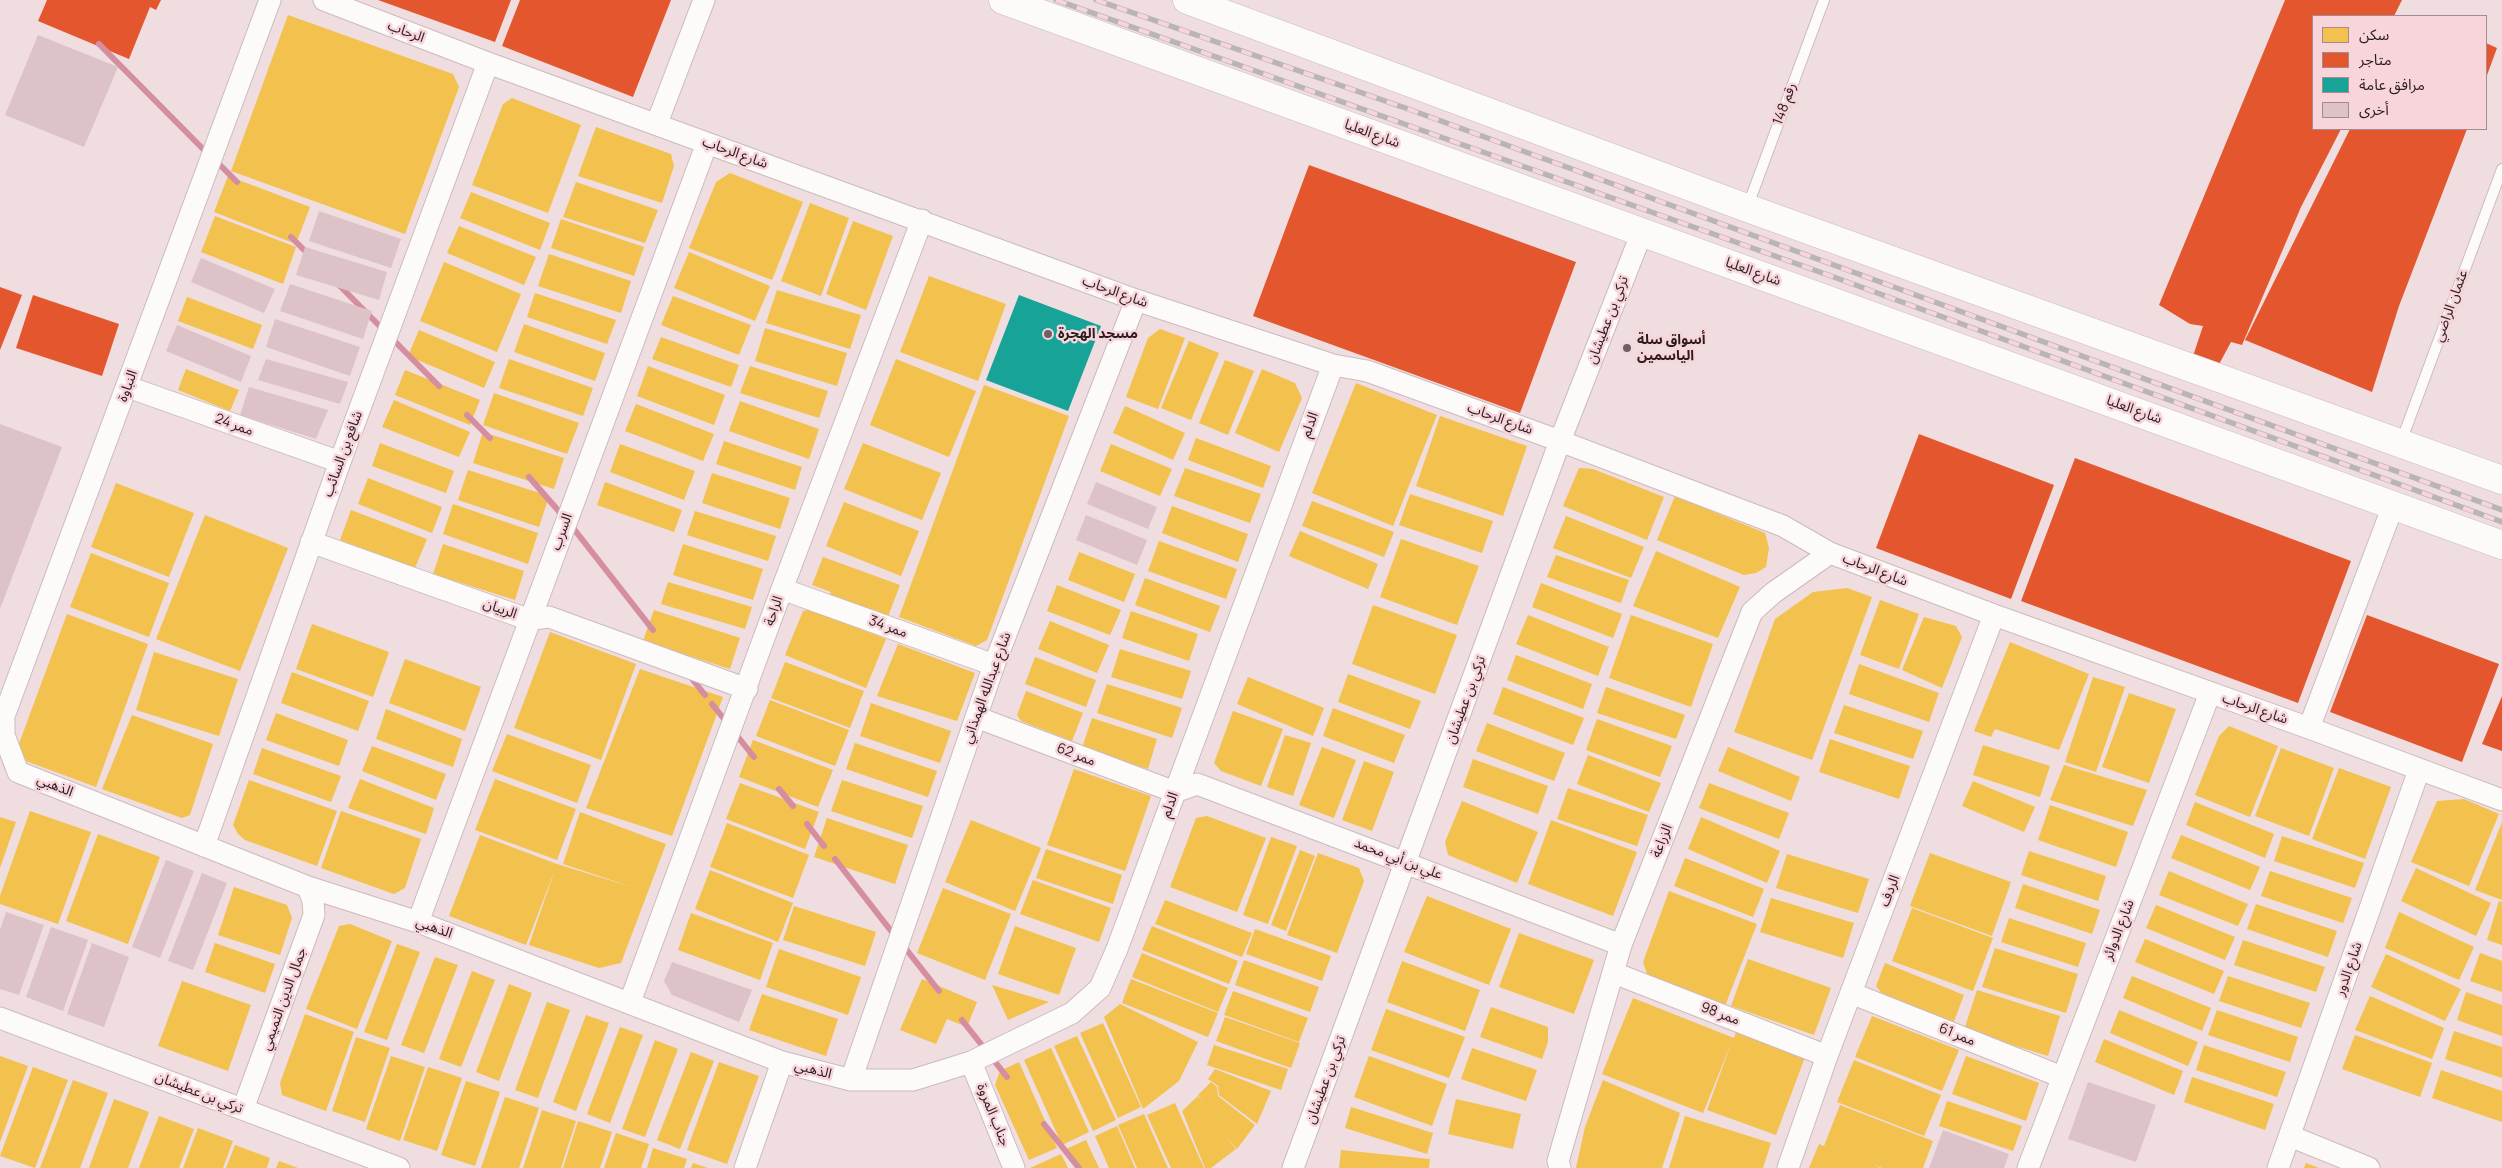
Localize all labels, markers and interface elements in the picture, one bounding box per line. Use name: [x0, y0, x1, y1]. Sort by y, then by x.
legend: [2312, 15, 2487, 130]
street label: الرحاب: [385, 17, 427, 47]
text: سكن: [2359, 24, 2389, 45]
text: متاجر: [2359, 49, 2392, 70]
text: مرافق عامة: [2359, 74, 2425, 95]
street label: رقم 148: [1770, 81, 1800, 127]
text: أخرى: [2359, 99, 2389, 120]
street label: شارع العليا: [1342, 116, 1402, 152]
street label: شارع الرحاب: [700, 133, 770, 173]
street label: شارع العليا: [1723, 254, 1783, 290]
street label: عثمان الراضي: [2430, 268, 2472, 344]
street label: شارع الرحاب: [1080, 272, 1150, 312]
street label: تركي بن عطيشان: [1584, 274, 1632, 366]
place label: مسجد الهجرة: [1058, 326, 1138, 342]
marker: مسجد الهجرة: [1042, 328, 1054, 340]
place label: أسواق سلة الياسمين: [1637, 332, 1706, 364]
marker: أسواق سلة الياسمين: [1621, 342, 1633, 354]
street label: النباوة: [115, 368, 141, 404]
street label: شارع العليا: [2104, 392, 2164, 428]
street label: شارع الرحاب: [1465, 399, 1535, 439]
street label: شافع بن السائب: [320, 409, 366, 499]
street label: ممر 24: [212, 410, 256, 440]
street label: الدلم: [1298, 410, 1322, 440]
street label: السرب: [548, 511, 576, 553]
street label: شارع الرحاب: [1840, 550, 1910, 590]
street label: الراحة: [761, 594, 787, 628]
street label: الربيان: [481, 595, 519, 623]
street label: ممر 34: [866, 612, 910, 642]
street label: شارع عبدالله الهمذاني: [959, 630, 1015, 746]
street label: تركي بن عطيشان: [1442, 654, 1490, 746]
street label: شارع الرحاب: [2220, 690, 2290, 728]
street label: ممر 62: [1054, 740, 1098, 770]
street label: الذهبي: [34, 771, 76, 801]
street label: الدلم: [1158, 790, 1182, 820]
street label: الزراعة: [1648, 822, 1676, 860]
street label: علي بن أبي محمد: [1352, 834, 1444, 884]
street label: الردف: [1876, 873, 1904, 909]
street label: شارع الدوائر: [2100, 897, 2138, 963]
street label: الذهبي: [413, 914, 455, 942]
street label: شارع الدور: [2332, 940, 2366, 998]
street label: جمال الدين التميمي: [258, 945, 310, 1053]
street label: ممر 98: [1698, 999, 1742, 1029]
street label: ممر 61: [1936, 1020, 1978, 1050]
street label: تركي بن عطيشان: [1302, 1034, 1350, 1126]
street label: الذهبي: [793, 1057, 833, 1083]
street label: تركي بن عطيشان: [153, 1069, 245, 1117]
street label: جناب المروة: [973, 1081, 1013, 1149]

